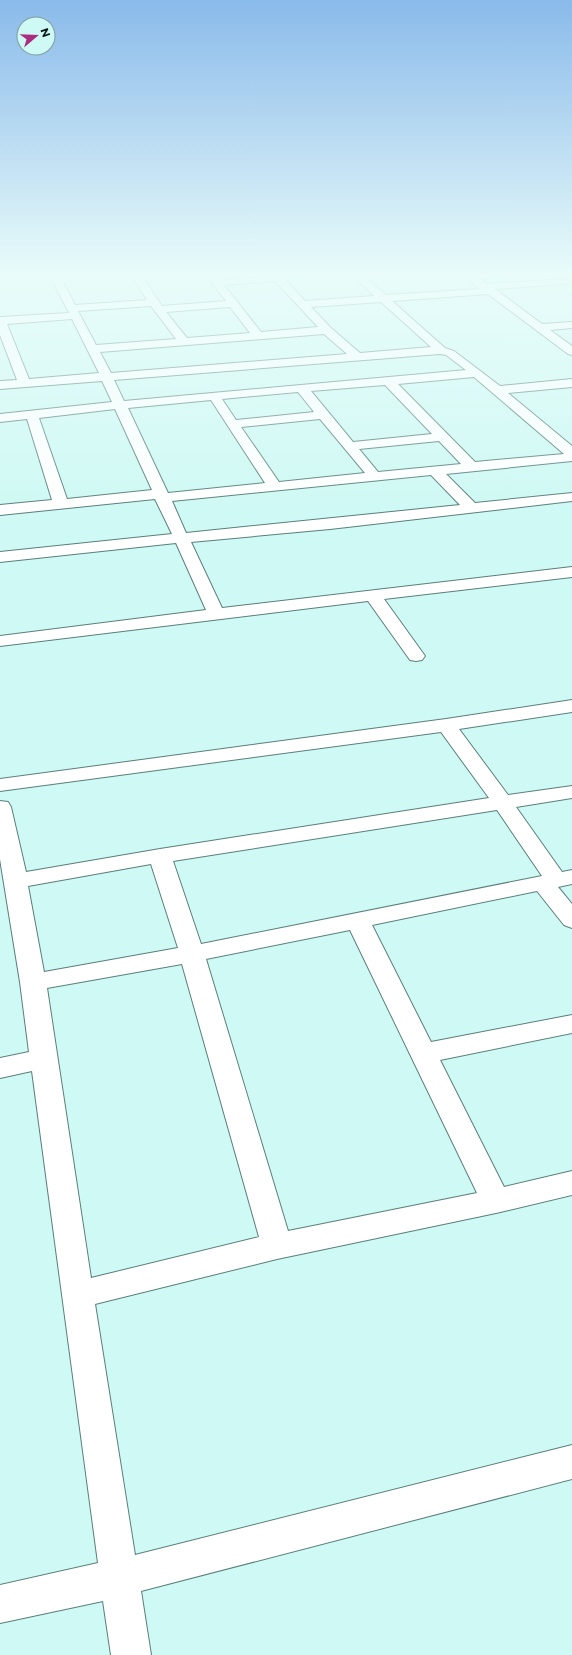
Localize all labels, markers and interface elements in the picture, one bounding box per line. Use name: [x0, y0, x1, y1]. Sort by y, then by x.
north arrow: [16, 16, 56, 56]
text: N: [37, 26, 54, 39]

